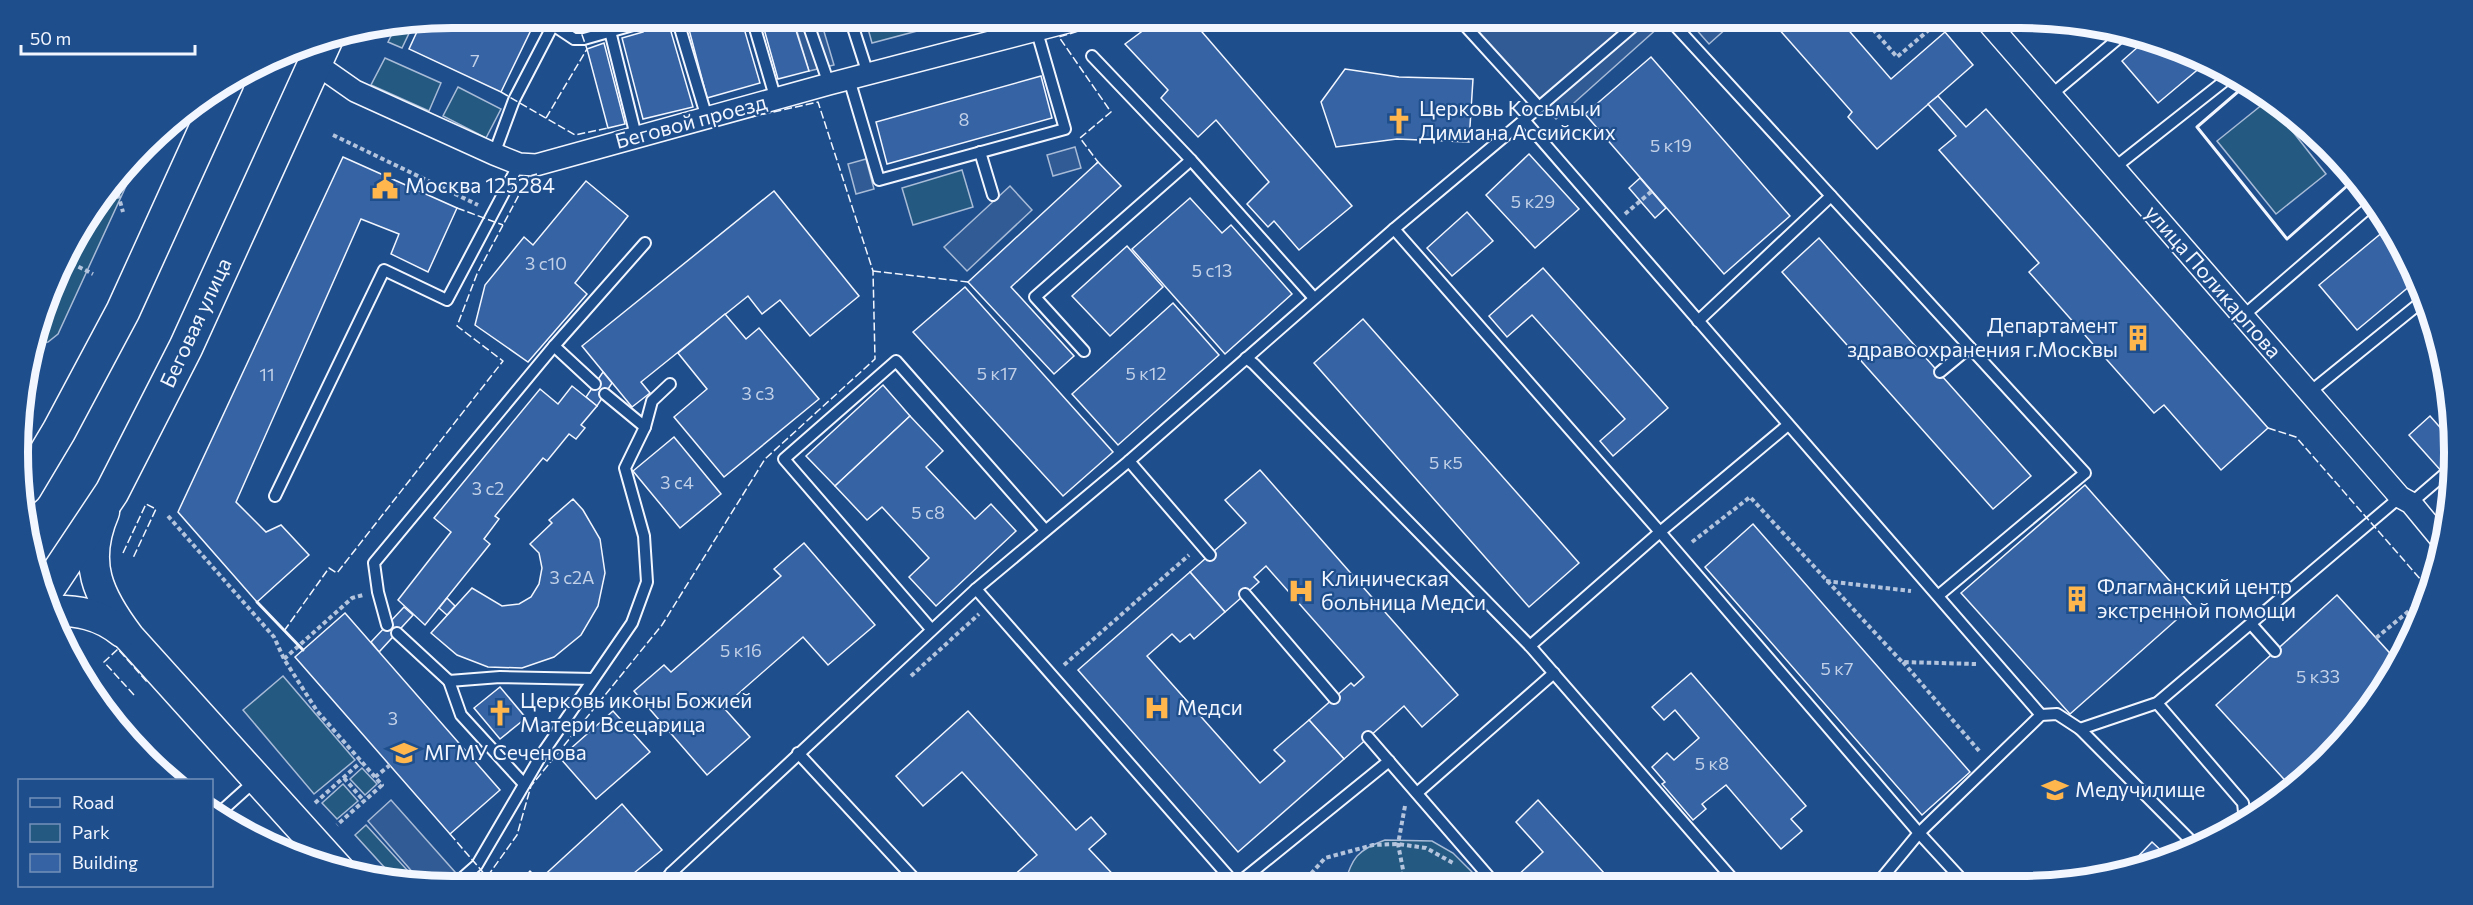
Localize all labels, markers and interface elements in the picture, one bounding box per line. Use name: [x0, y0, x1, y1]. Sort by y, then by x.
scale bar: [21, 18, 195, 56]
text: 50 m: [30, 27, 71, 49]
house number: 7: [470, 49, 480, 71]
street label: Беговой проезд: [612, 88, 769, 153]
place label: Церковь Косьмы и Димиана Ассийских: [1419, 95, 1616, 144]
church icon: Церковь Косьмы и Димиана Ассийских: [1384, 106, 1414, 136]
house number: 8: [959, 108, 970, 130]
house number: 5 к19: [1650, 134, 1692, 156]
public building icon: Москва 125284: [370, 171, 400, 201]
place label: Москва 125284: [405, 172, 555, 197]
house number: 5 к29: [1511, 190, 1555, 212]
street label: улица Поликарпова: [2141, 199, 2287, 363]
house number: 3 с10: [525, 252, 567, 274]
street label: Беговая улица: [154, 253, 236, 391]
house number: 5 с13: [1192, 259, 1232, 281]
place label: Департамент здравоохранения г.Москвы: [1847, 312, 2118, 361]
building icon: Департамент здравоохранения г.Москвы: [2123, 323, 2153, 353]
house number: 5 к17: [977, 362, 1017, 384]
house number: 5 к12: [1125, 362, 1167, 384]
house number: 11: [259, 363, 275, 385]
house number: 3 с3: [742, 382, 774, 404]
house number: 5 к5: [1429, 451, 1463, 473]
house number: 3 с4: [660, 471, 694, 493]
house number: 3 с2: [472, 477, 504, 499]
house number: 5 с8: [911, 501, 945, 523]
place label: Клиническая больница Медси: [1321, 565, 1486, 614]
house number: 3 с2А: [549, 566, 595, 588]
place label: Флагманский центр экстренной помощи: [2097, 573, 2296, 622]
hospital icon: Клиническая больница Медси: [1286, 576, 1316, 606]
building icon: Флагманский центр экстренной помощи: [2062, 584, 2092, 614]
house number: 5 к16: [720, 639, 762, 661]
house number: 5 к7: [1821, 657, 1853, 679]
house number: 5 к33: [2296, 665, 2340, 687]
place label: Церковь иконы Божией Матери Всецарица: [520, 687, 752, 736]
hospital icon: Медси: [1142, 693, 1172, 723]
place label: Медси: [1177, 694, 1243, 719]
church icon: Церковь иконы Божией Матери Всецарица: [485, 698, 515, 728]
house number: 3: [388, 707, 398, 729]
school or university icon: МГМУ Сеченова: [389, 738, 419, 768]
place label: МГМУ Сеченова: [424, 739, 587, 764]
house number: 5 к8: [1695, 752, 1729, 774]
school or university icon: Медучилище: [2040, 775, 2070, 805]
place label: Медучилище: [2075, 776, 2205, 801]
legend: [18, 779, 213, 887]
text: Road: [72, 791, 114, 813]
text: Park: [72, 821, 110, 843]
text: Building: [72, 851, 138, 873]

